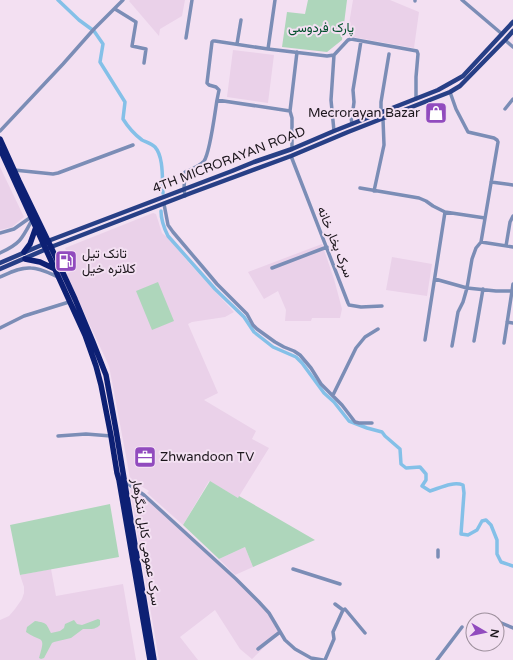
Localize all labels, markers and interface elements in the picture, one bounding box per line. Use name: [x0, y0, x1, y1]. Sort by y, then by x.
park label: پارک فردوسی: [288, 20, 354, 37]
shop icon: Mecrorayan Bazar: [423, 100, 449, 126]
place label: Mecrorayan Bazar: [308, 105, 420, 121]
street label: 4TH MICRORAYAN ROAD: [150, 123, 308, 197]
street label: سرک بخار خانه: [313, 204, 357, 280]
place label: تانک تیل کلاتره خیل: [82, 246, 136, 277]
fuel station icon: تانک تیل کلاتره خیل: [53, 248, 79, 274]
office icon: Zhwandoon TV: [132, 444, 158, 470]
place label: Zhwandoon TV: [160, 449, 254, 465]
street label: سرک عمومی کابل ننگرهار: [128, 476, 164, 607]
north arrow: [465, 612, 505, 652]
text: N: [487, 628, 501, 639]

